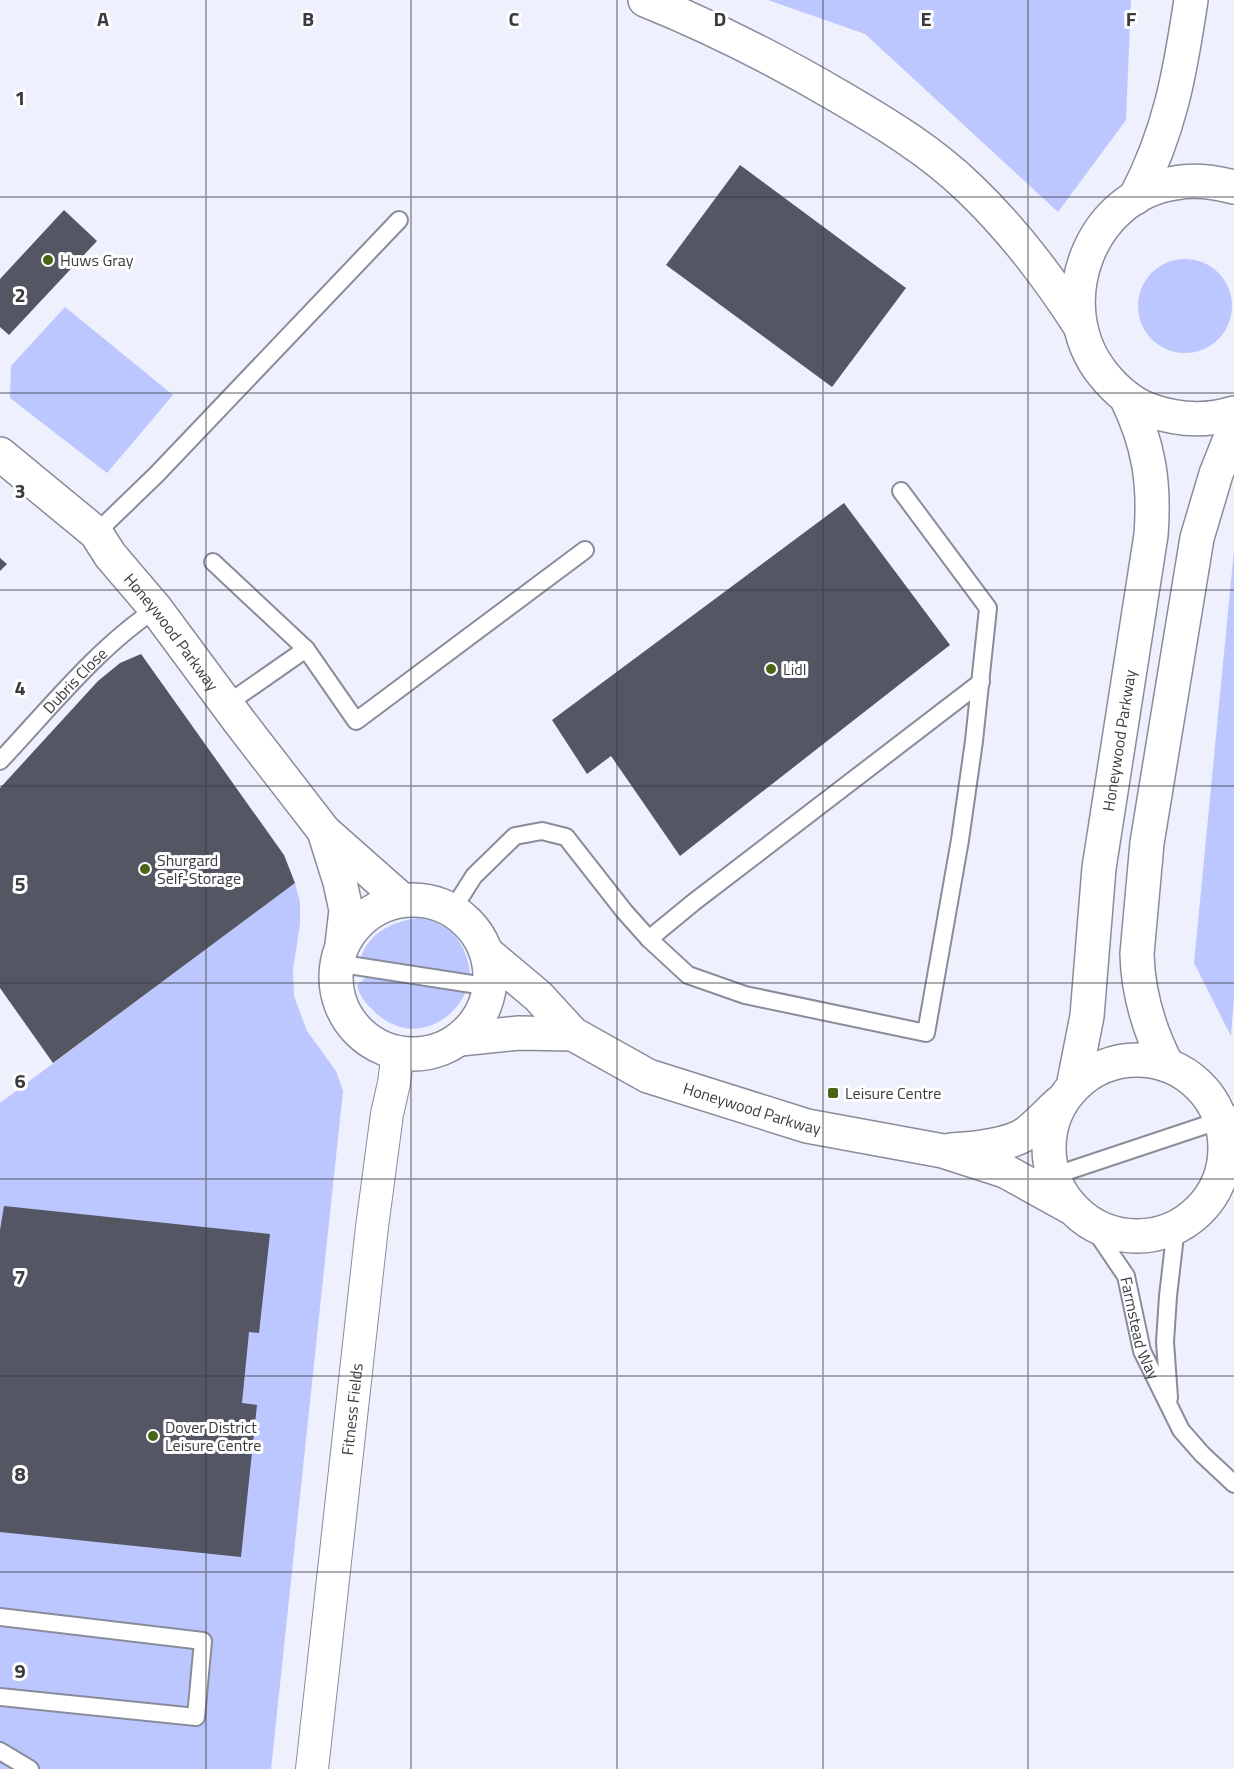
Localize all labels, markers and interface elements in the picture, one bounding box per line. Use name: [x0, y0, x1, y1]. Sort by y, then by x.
text: A: [97, 3, 109, 34]
text: B: [302, 3, 314, 34]
text: C: [509, 3, 520, 34]
text: D: [714, 3, 726, 34]
text: E: [920, 3, 932, 34]
text: F: [1126, 3, 1137, 34]
text: 1: [14, 82, 26, 113]
place label: Huws Gray: [60, 248, 134, 272]
marker: Huws Gray: [41, 253, 55, 267]
text: 2: [14, 279, 26, 310]
text: 3: [14, 475, 26, 506]
street label: Honeywood Parkway: [118, 568, 225, 696]
street label: Dubris Close: [37, 642, 112, 719]
place label: Lidl: [783, 657, 806, 681]
marker: Lidl: [764, 662, 778, 676]
street label: Honeywood Parkway: [1096, 668, 1142, 813]
text: 4: [14, 672, 26, 703]
place label: Shurgard Self-Storage: [157, 848, 241, 890]
marker: Shurgard Self-Storage: [138, 862, 152, 876]
text: 5: [14, 868, 26, 899]
text: 6: [14, 1065, 26, 1096]
street label: Honeywood Parkway: [680, 1076, 823, 1140]
place label: Leisure Centre: [845, 1081, 941, 1105]
marker: Leisure Centre: [826, 1086, 840, 1100]
text: 7: [14, 1261, 26, 1292]
street label: Farmstead Way: [1114, 1275, 1166, 1384]
street label: Fitness Fields: [335, 1362, 369, 1456]
place label: Dover District Leisure Centre: [165, 1415, 261, 1457]
marker: Dover District Leisure Centre: [146, 1429, 160, 1443]
text: 8: [14, 1458, 26, 1489]
text: 9: [14, 1655, 26, 1686]

